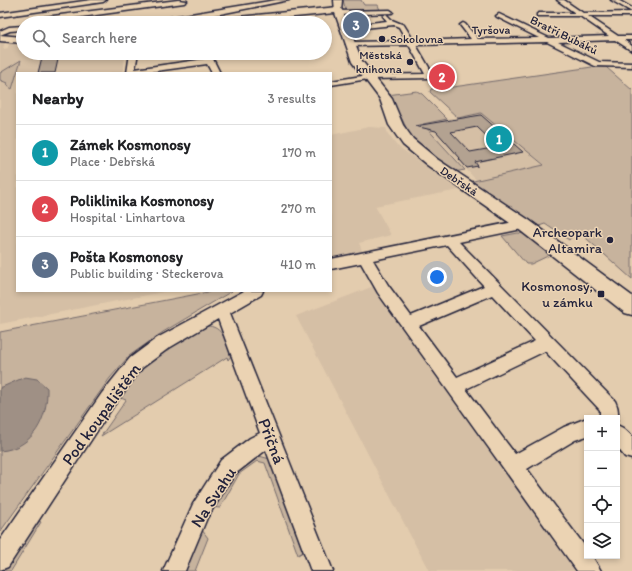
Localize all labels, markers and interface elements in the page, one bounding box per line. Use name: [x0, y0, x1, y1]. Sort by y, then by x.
pin: 3: [343, 10, 369, 40]
street label: Bratří Bubáků: [528, 13, 600, 58]
search box: [16, 16, 332, 60]
street label: Tyršova: [472, 23, 511, 37]
icon: search: [30, 27, 52, 49]
text: Search here: [62, 29, 137, 47]
place label: Sokolovna: [390, 32, 444, 46]
marker: Sokolovna: [377, 34, 387, 44]
place label: Městská knihovna: [356, 48, 403, 76]
marker: Městská knihovna: [405, 57, 415, 67]
pin: 2: [429, 62, 455, 92]
text: Nearby: [32, 88, 84, 108]
text: 3 results: [267, 91, 316, 106]
pin: 1: [486, 124, 512, 154]
text: Zámek Kosmonosy: [70, 136, 191, 154]
text: 1: [42, 145, 48, 160]
text: 170 m: [282, 145, 316, 160]
text: Place · Debřská: [70, 154, 155, 169]
street label: Debřská: [437, 163, 481, 199]
text: Poliklinika Kosmonosy: [70, 192, 214, 210]
text: 2: [42, 201, 48, 216]
text: 270 m: [281, 201, 316, 216]
text: Hospital · Linhartova: [70, 210, 185, 225]
place label: Archeopark Altamira: [533, 224, 603, 257]
marker: Archeopark Altamira: [605, 235, 615, 245]
text: Pošta Kosmonosy: [70, 248, 183, 266]
text: 3: [41, 257, 49, 272]
text: 410 m: [280, 257, 316, 272]
text: Public building · Steckerova: [70, 266, 223, 281]
your location: [427, 267, 447, 287]
place label: Kosmonosy, u zámku: [521, 278, 593, 311]
marker: Kosmonosy, u zámku: [596, 289, 606, 299]
street label: Pod koupalištěm: [57, 359, 145, 469]
street label: Příčná: [254, 415, 290, 467]
map controls: [584, 415, 620, 559]
button: +: [584, 415, 620, 451]
button: −: [584, 451, 620, 487]
street label: Na Svahu: [186, 463, 240, 531]
button: locate: [584, 487, 620, 523]
button: layers: [584, 523, 620, 559]

